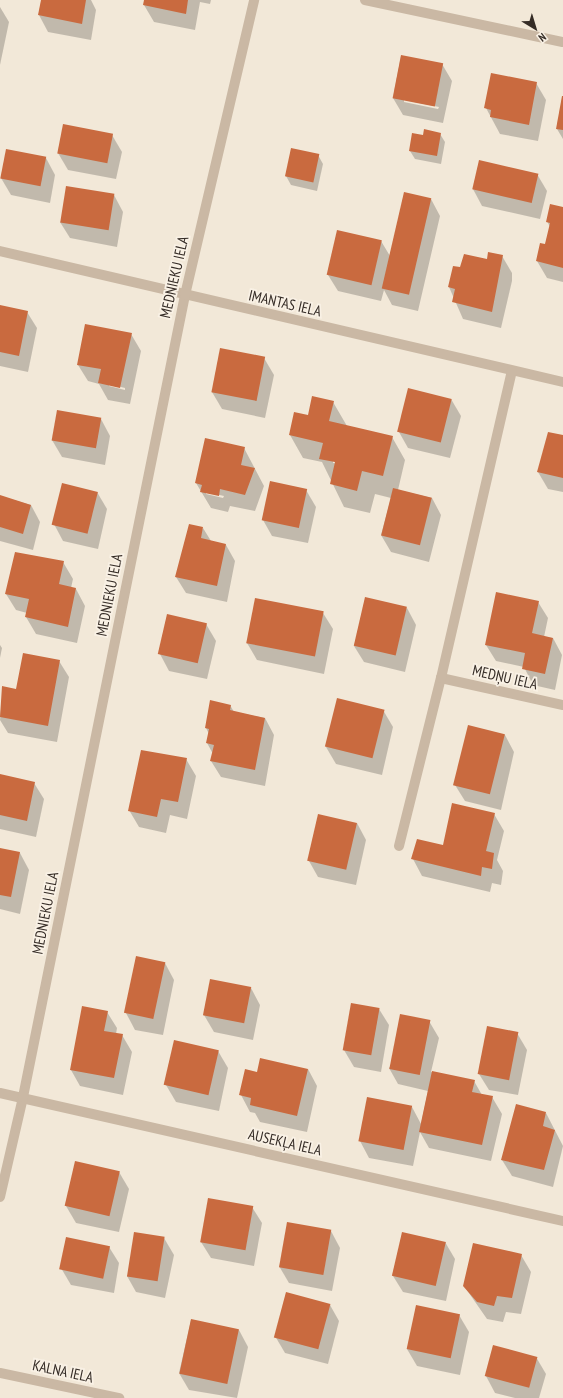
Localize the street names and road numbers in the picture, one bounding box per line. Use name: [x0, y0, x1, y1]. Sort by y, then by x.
street label: MEDNIEKU IELA: [156, 234, 192, 320]
street label: IMANTAS IELA: [247, 286, 323, 320]
street label: MEDNIEKU IELA: [92, 552, 126, 638]
street label: MEDŅU IELA: [471, 661, 539, 693]
street label: MEDNIEKU IELA: [28, 870, 62, 956]
street label: AUSEKĻA IELA: [246, 1125, 324, 1159]
street label: KALNA IELA: [31, 1356, 95, 1386]

